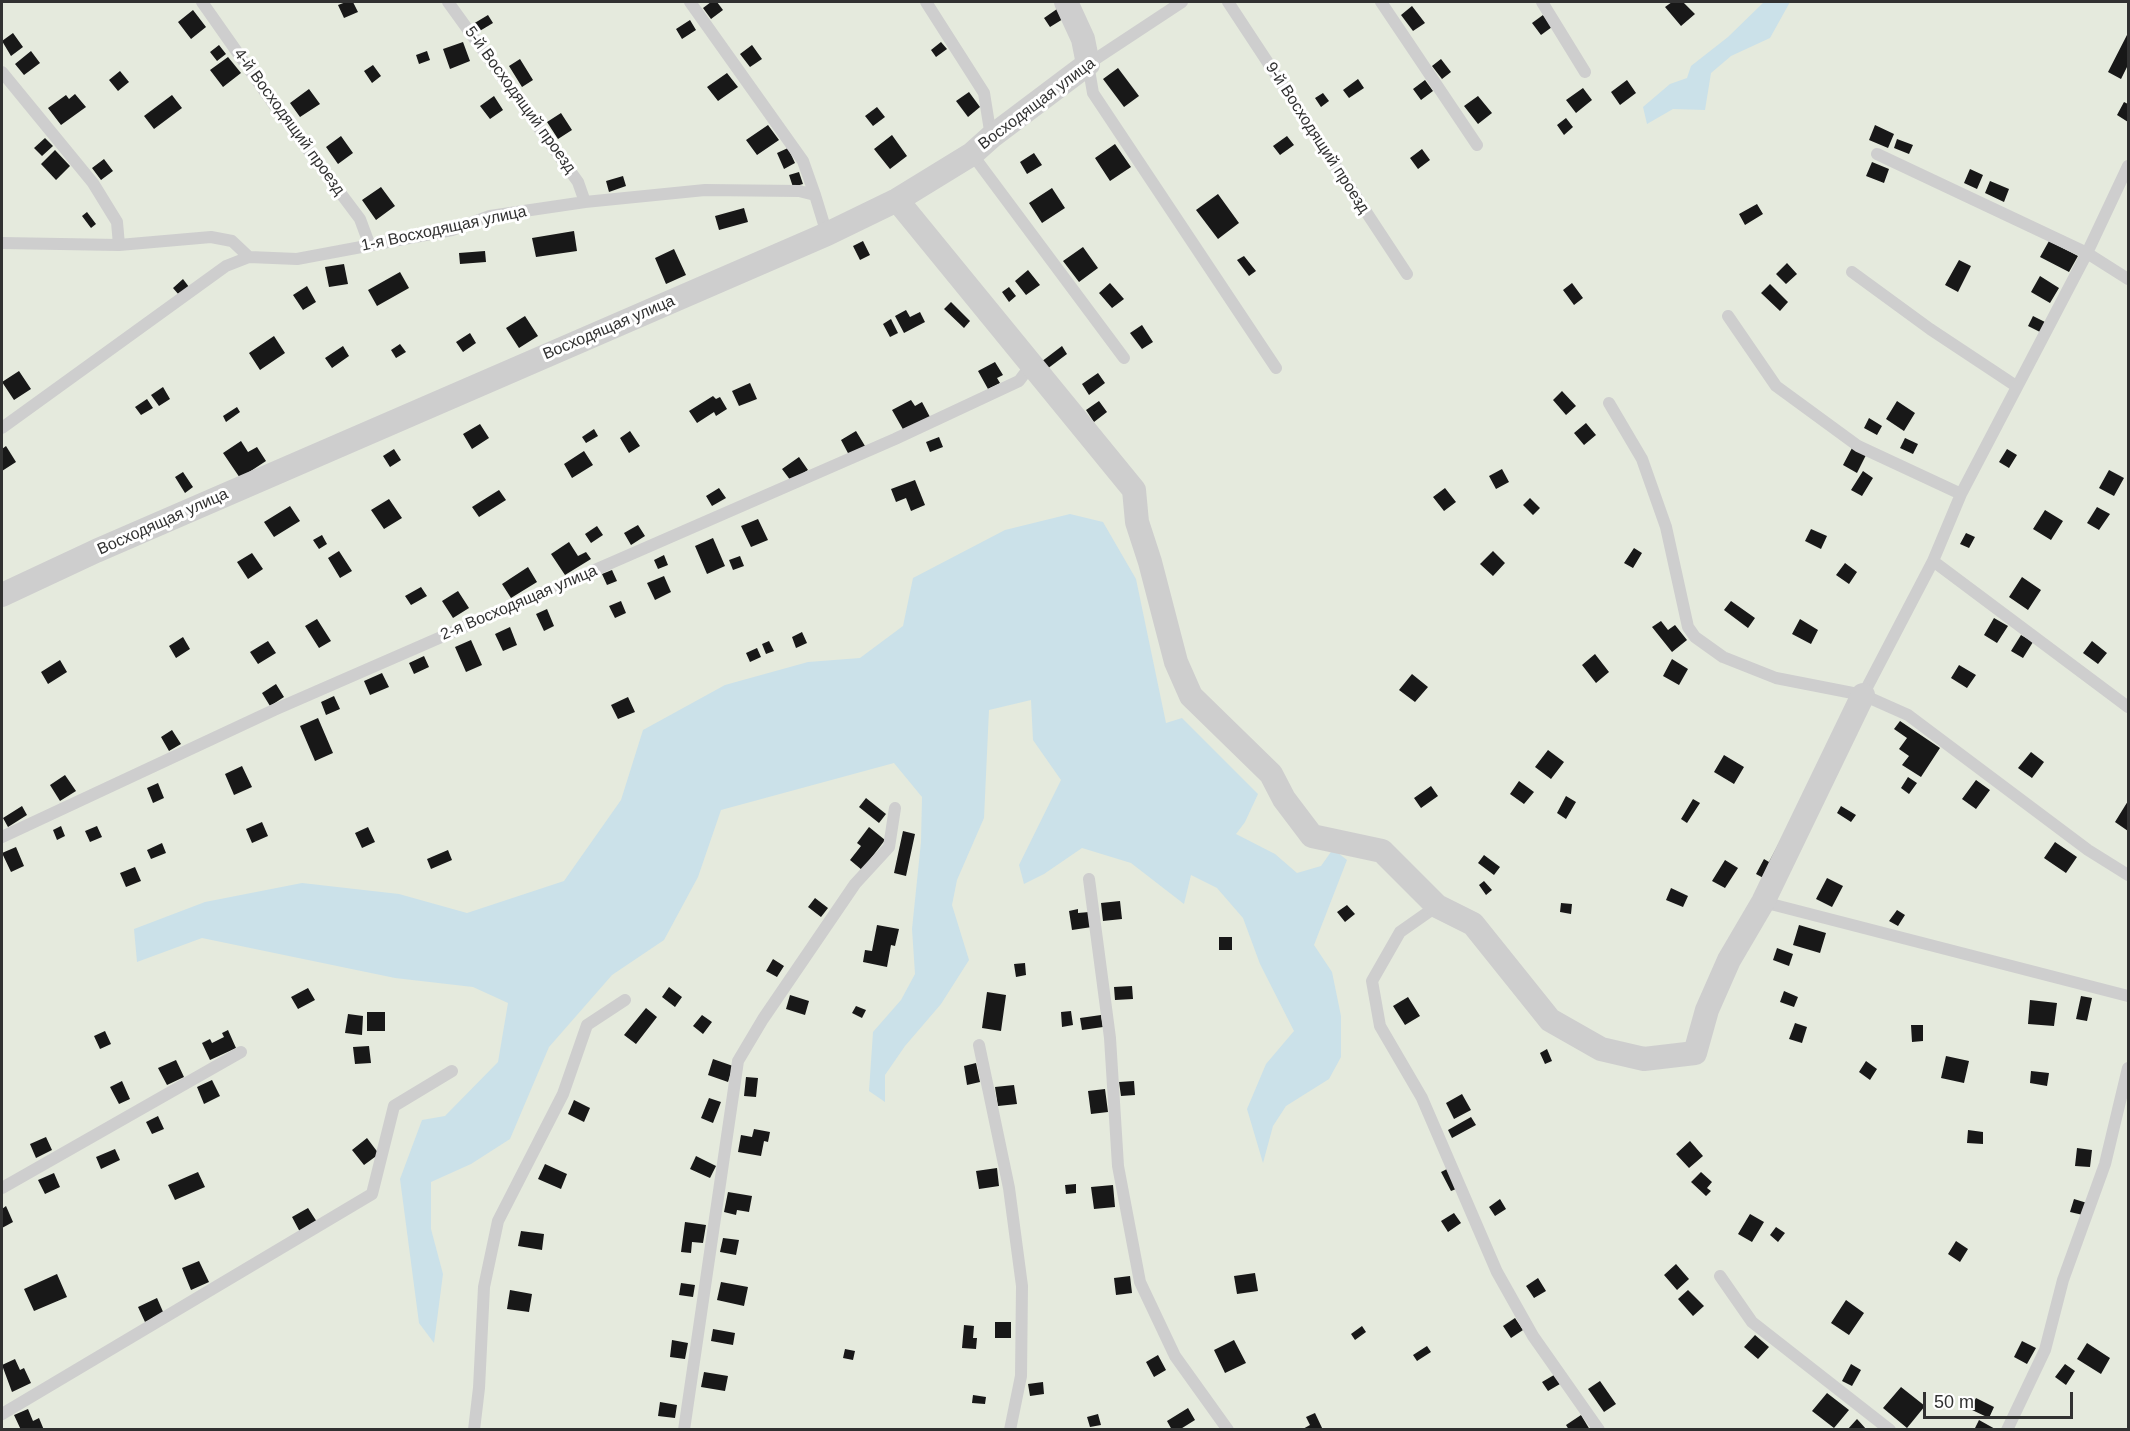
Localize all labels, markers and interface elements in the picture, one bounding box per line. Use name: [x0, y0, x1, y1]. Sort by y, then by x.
street label: 5-й Восходящий проезд: [460, 23, 580, 177]
street label: 4-й Восходящий проезд: [229, 45, 349, 199]
street label: Восходящая улица: [975, 54, 1099, 154]
street label: 9-й Восходящий проезд: [1261, 59, 1373, 217]
street label: 1-я Восходящая улица: [360, 202, 528, 256]
street label: Восходящая улица: [540, 292, 678, 364]
street label: Восходящая улица: [95, 485, 231, 559]
street label: 2-я Восходящая улица: [438, 561, 600, 645]
scale bar: [1926, 1380, 2076, 1418]
text: 50 m: [1934, 1392, 1974, 1412]

